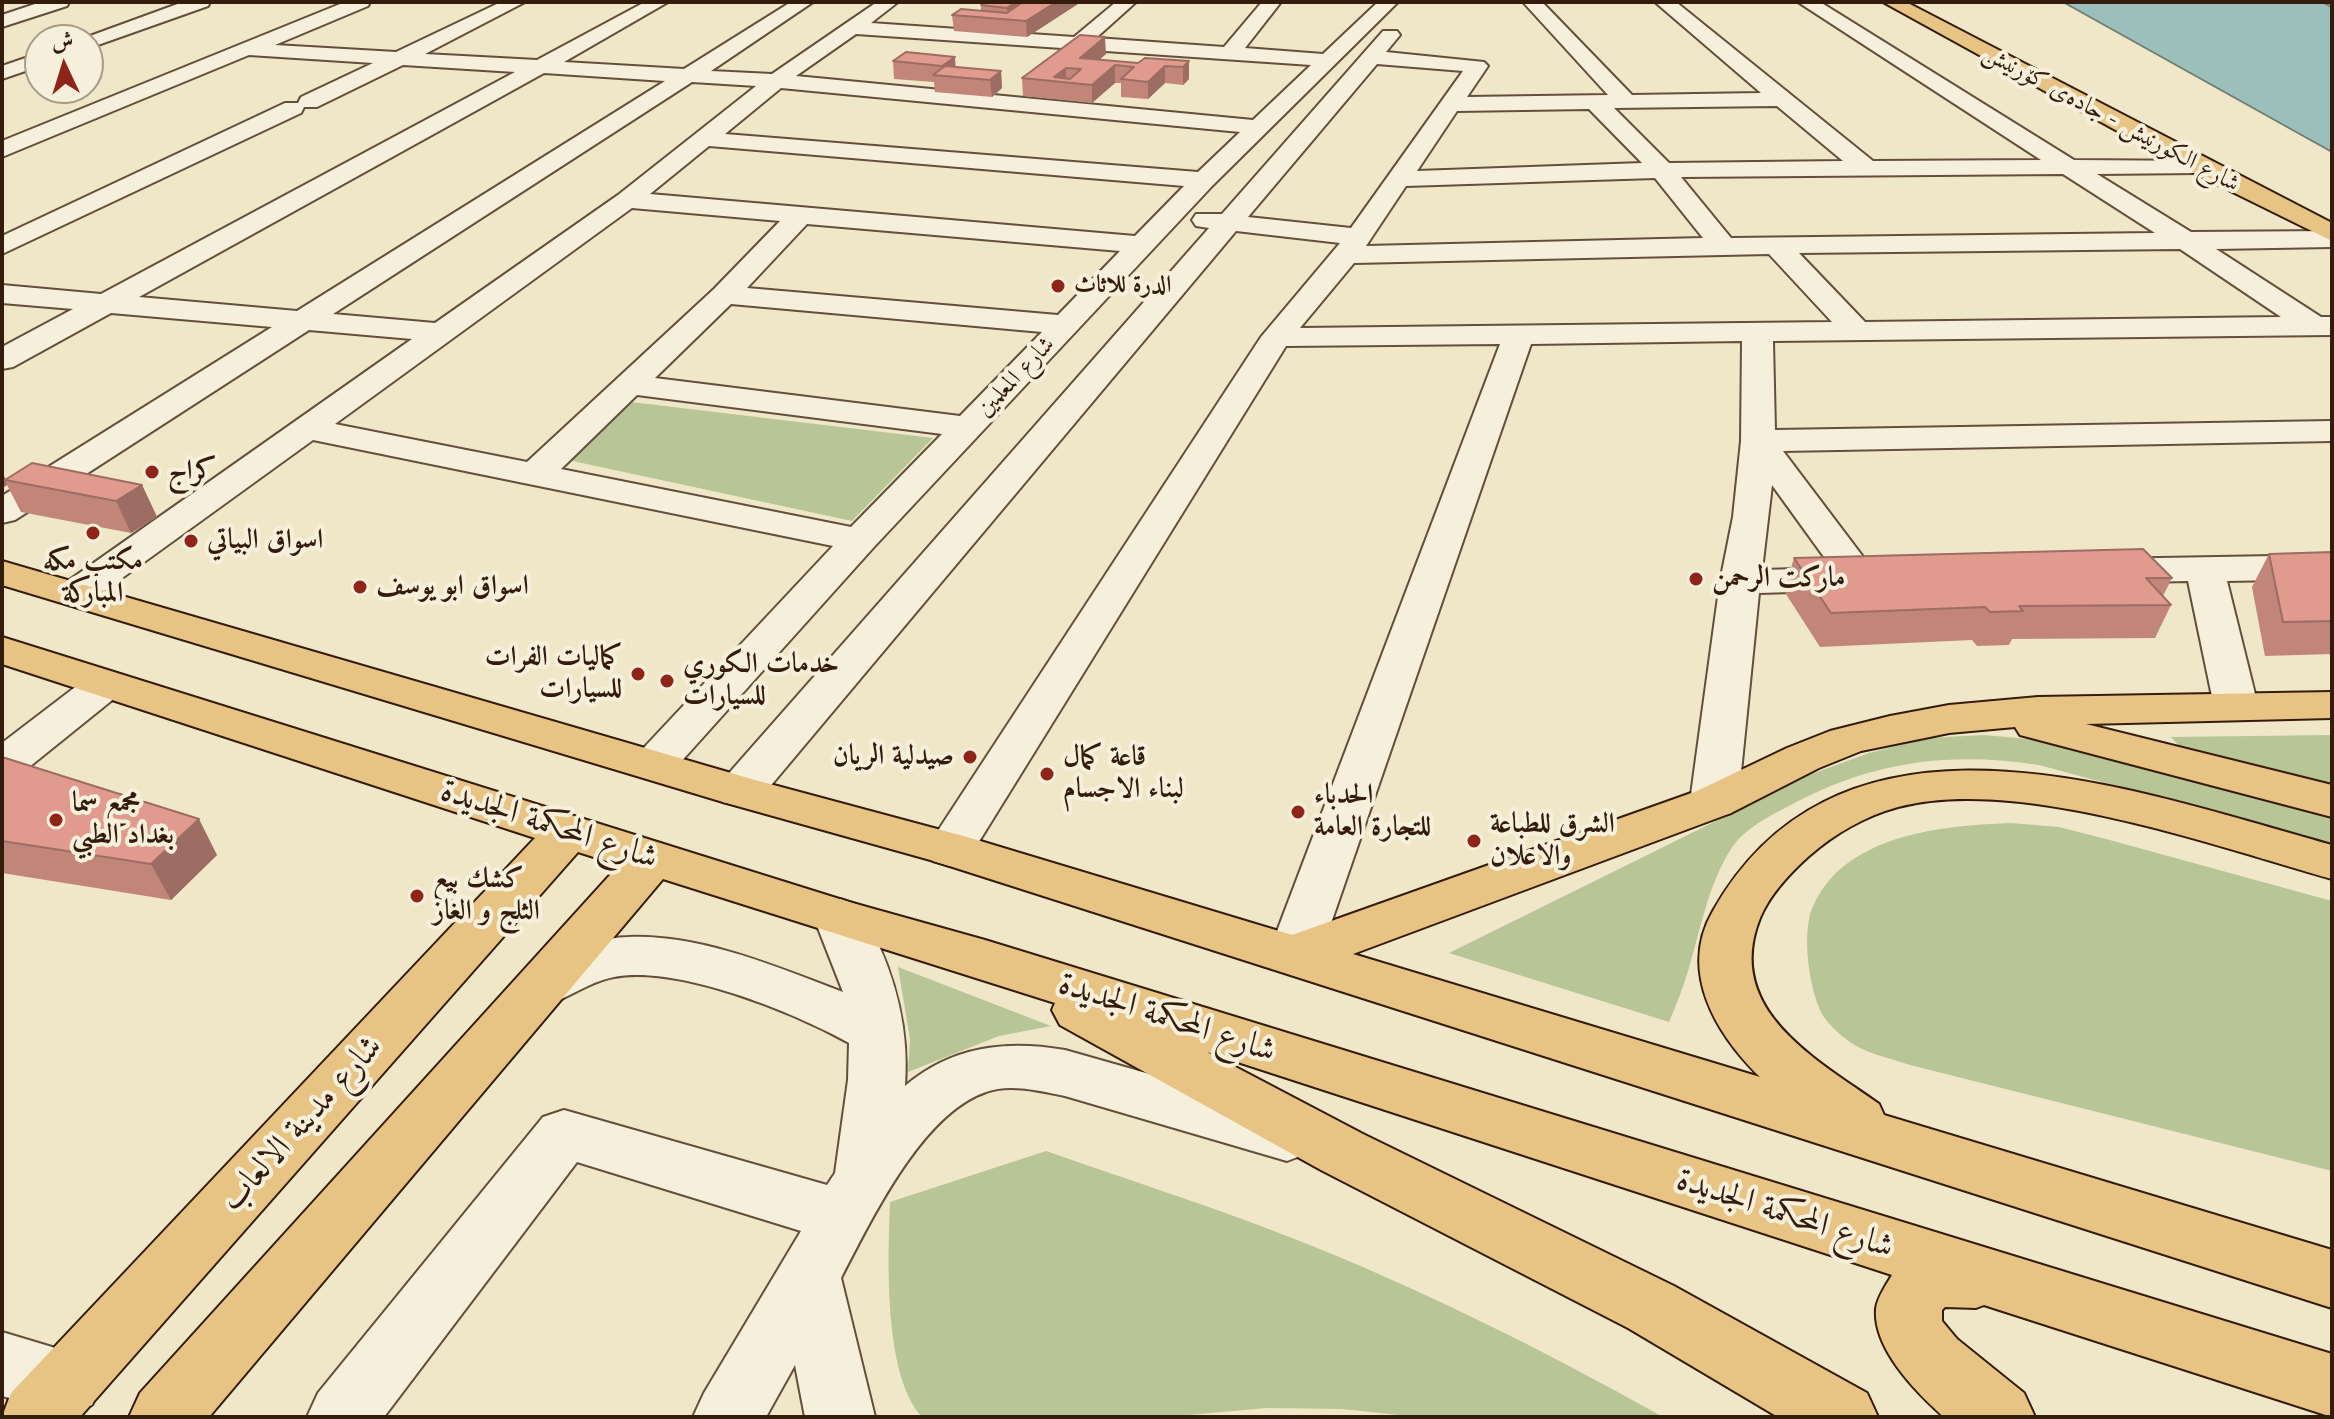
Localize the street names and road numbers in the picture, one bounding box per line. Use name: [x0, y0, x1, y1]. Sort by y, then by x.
street label: شارع الكورنيش - جادەی کۆرنیش: [1978, 39, 2244, 199]
street label: شارع المعلمين: [971, 331, 1061, 423]
street label: شارع المحكمة الجديدة: [435, 771, 663, 879]
street label: شارع المحكمة الجديدة: [1053, 964, 1281, 1072]
street label: شارع مدينة الالعاب: [212, 1028, 392, 1220]
street label: شارع المحكمة الجديدة: [1671, 1160, 1899, 1268]

